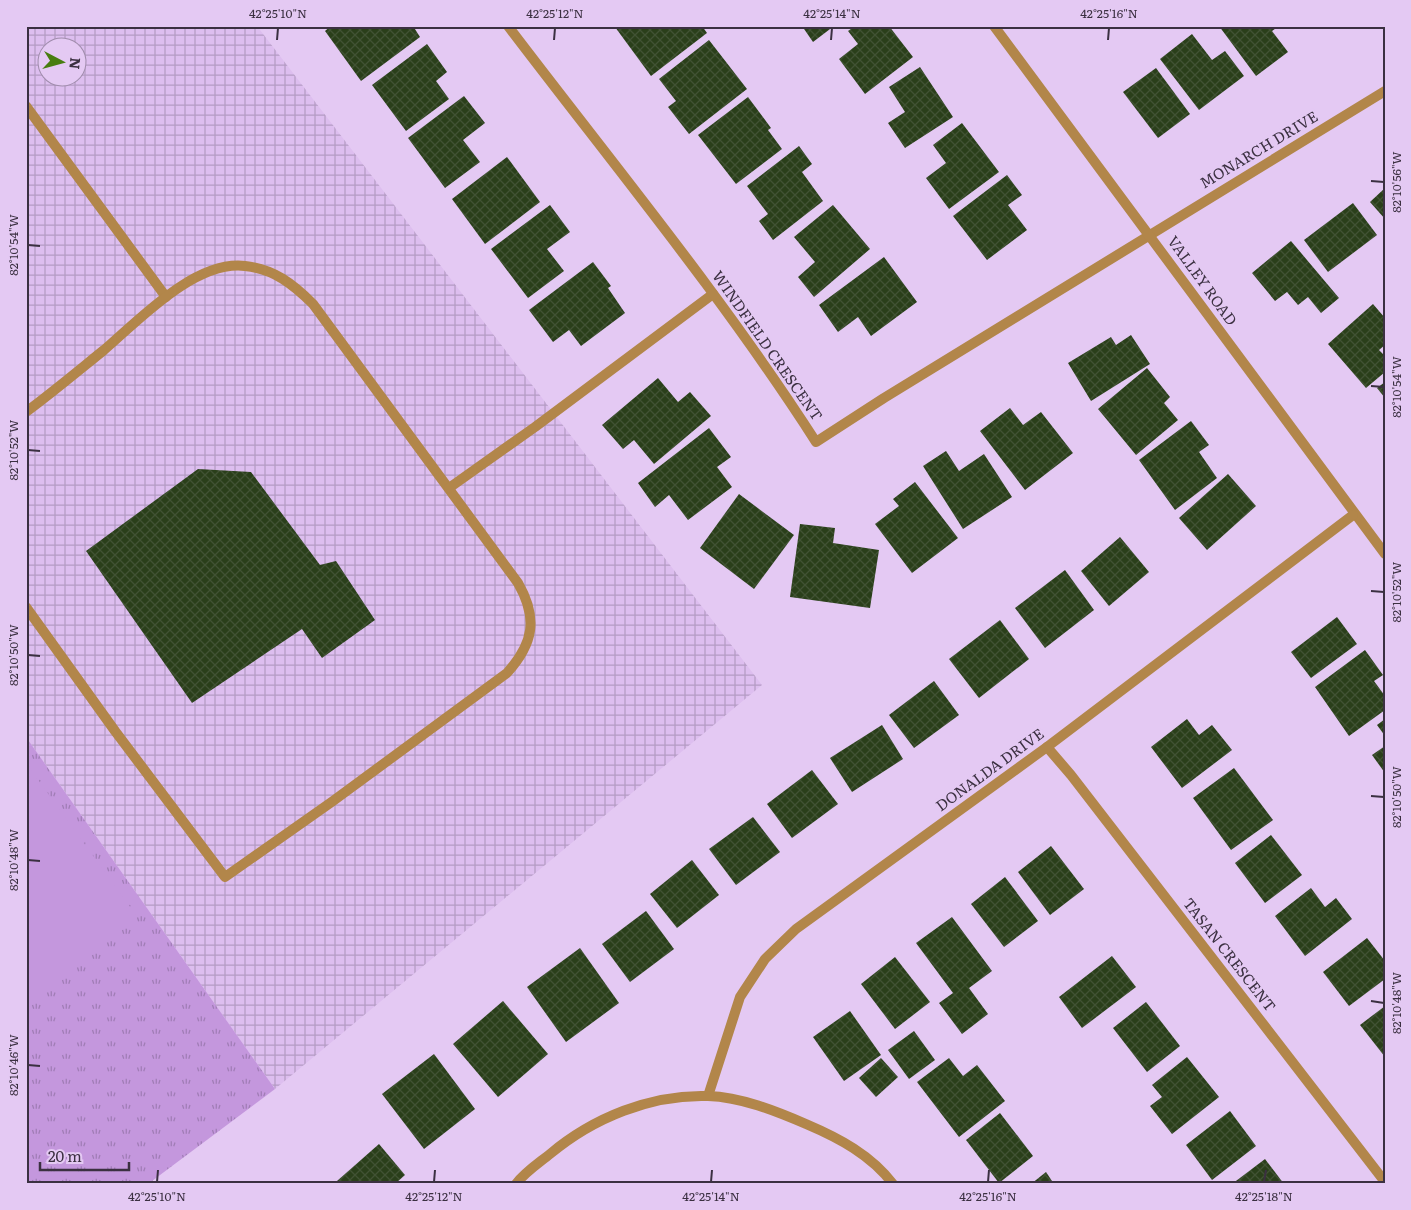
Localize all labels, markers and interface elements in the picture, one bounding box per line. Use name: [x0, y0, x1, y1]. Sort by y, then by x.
text: 42°25'10"N: [249, 4, 307, 22]
text: 42°25'12"N: [526, 4, 584, 22]
text: 42°25'14"N: [803, 4, 861, 22]
text: 42°25'16"N: [1080, 4, 1138, 22]
north arrow: [38, 38, 88, 88]
text: N: [65, 57, 86, 71]
street label: MONARCH DRIVE: [1195, 104, 1322, 193]
text: 82°10'56"W: [1387, 151, 1405, 213]
text: 82°10'54"W: [4, 214, 22, 276]
street label: VALLEY ROAD: [1163, 231, 1244, 330]
street label: WINDFIELD CRESCENT: [707, 265, 829, 425]
text: 82°10'54"W: [1387, 356, 1405, 418]
text: 82°10'52"W: [4, 420, 22, 480]
text: 82°10'52"W: [1387, 562, 1405, 622]
text: 82°10'50"W: [4, 624, 22, 686]
street label: DONALDA DRIVE: [930, 722, 1048, 816]
text: 82°10'50"W: [1387, 766, 1405, 828]
text: 82°10'48"W: [4, 829, 22, 891]
street label: TASAN CRESCENT: [1178, 892, 1282, 1016]
text: 82°10'48"W: [1387, 972, 1405, 1034]
text: 82°10'46"W: [4, 1034, 22, 1096]
scale bar: [40, 1140, 129, 1172]
text: 20 m: [48, 1144, 82, 1167]
text: 42°25'10"N: [128, 1187, 186, 1205]
text: 42°25'12"N: [405, 1187, 463, 1205]
text: 42°25'14"N: [682, 1187, 740, 1205]
text: 42°25'16"N: [959, 1187, 1017, 1205]
text: 42°25'18"N: [1235, 1187, 1293, 1205]

